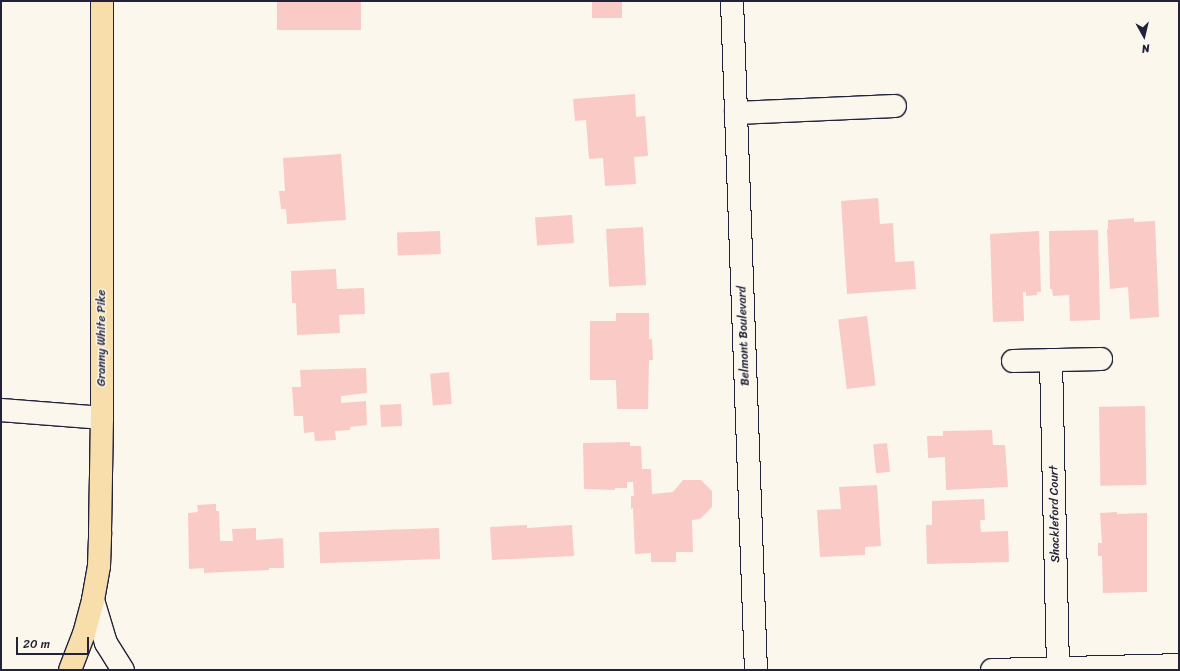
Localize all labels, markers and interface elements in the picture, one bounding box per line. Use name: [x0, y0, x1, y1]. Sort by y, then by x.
north arrow: [1124, 16, 1164, 56]
text: N: [1141, 38, 1151, 58]
street label: Belmont Boulevard: [735, 286, 753, 386]
street label: Granny White Pike: [95, 289, 109, 387]
street label: Shackleford Court: [1047, 465, 1063, 563]
scale bar: [18, 629, 91, 655]
text: 20 m: [23, 633, 50, 655]

